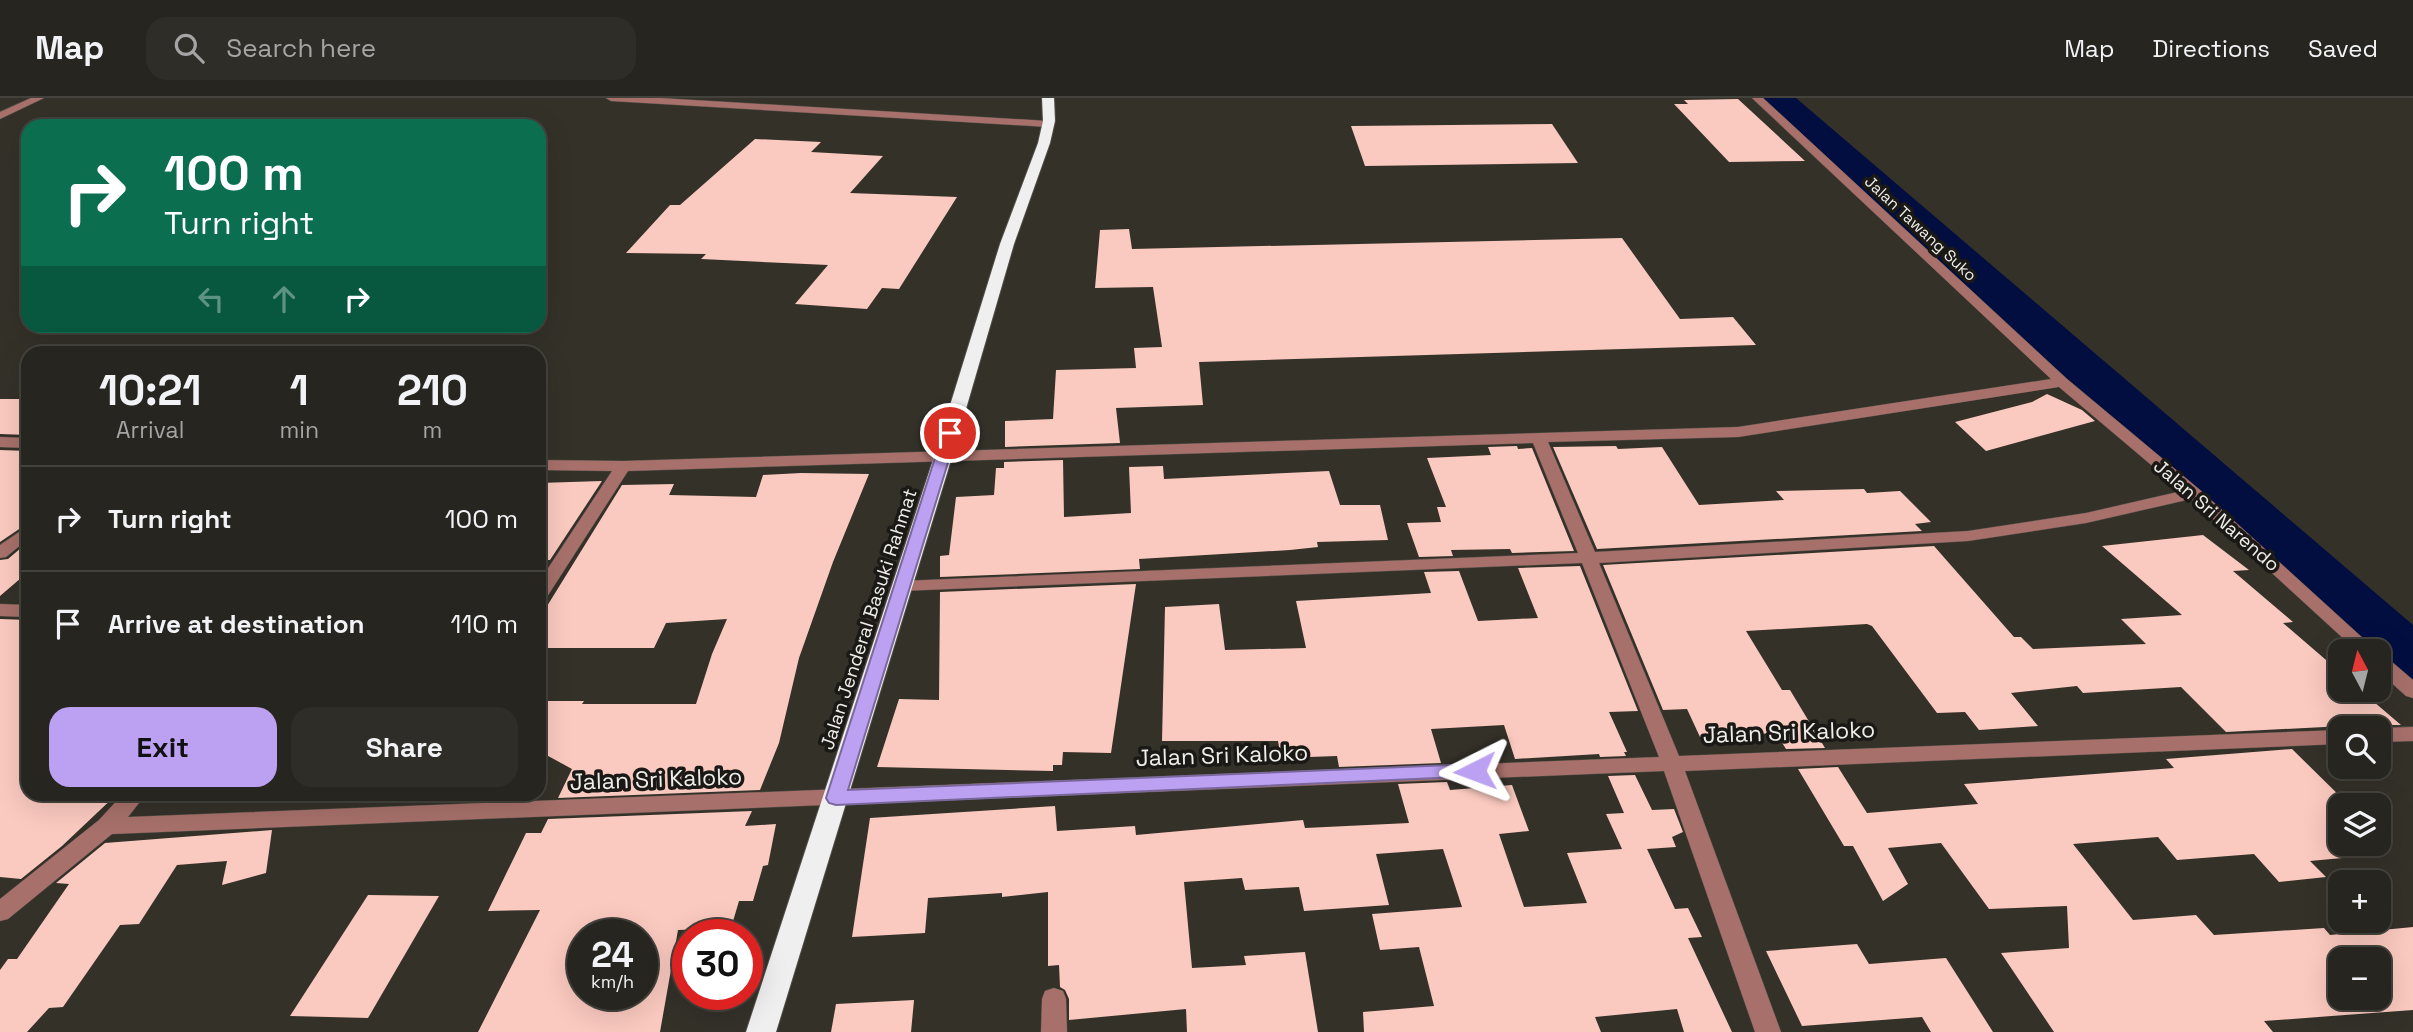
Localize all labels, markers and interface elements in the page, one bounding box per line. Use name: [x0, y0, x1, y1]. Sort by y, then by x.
search box: [146, 17, 636, 80]
text: Map: [35, 27, 104, 69]
icon: search: [170, 29, 208, 67]
text: Search here: [226, 31, 376, 65]
text: Map: [2064, 33, 2114, 64]
text: Directions: [2152, 33, 2270, 64]
text: Saved: [2308, 33, 2378, 64]
text: 100 m: [164, 142, 304, 204]
icon: right: [49, 147, 140, 238]
street label: Jalan Tawang Suko: [1860, 171, 1981, 286]
text: Turn right: [164, 203, 314, 243]
icon: left: [192, 280, 230, 318]
icon: ahead: [265, 280, 303, 318]
icon: right: [338, 280, 376, 318]
text: 10:21: [99, 364, 202, 417]
text: 1: [290, 364, 309, 417]
text: 210: [397, 364, 468, 417]
pin: [920, 403, 980, 463]
icon: arrive: [931, 414, 969, 452]
text: Arrival: [116, 415, 184, 445]
text: min: [279, 415, 319, 445]
text: m: [423, 415, 442, 445]
street label: Jalan Sri Narendo: [2148, 454, 2285, 577]
street label: Jalan Jenderal Basuki Rahmat: [814, 485, 923, 753]
icon: right: [49, 500, 87, 538]
text: Turn right: [108, 502, 232, 536]
text: 100 m: [445, 502, 518, 536]
icon: arrive: [49, 605, 87, 643]
text: Arrive at destination: [108, 607, 365, 641]
text: 110 m: [451, 607, 518, 641]
north arrow: [2328, 639, 2390, 702]
map controls: [2328, 639, 2391, 1010]
button: Exit: [49, 707, 277, 787]
button: Share: [291, 707, 518, 787]
street label: Jalan Sri Kaloko: [1702, 714, 1876, 750]
button: search: [2328, 716, 2391, 779]
position arrow: [1438, 734, 1512, 808]
street label: Jalan Sri Kaloko: [1135, 737, 1309, 773]
street label: Jalan Sri Kaloko: [569, 761, 743, 797]
button: layers: [2328, 793, 2391, 856]
button: +: [2328, 870, 2391, 933]
speed limit sign: 30: [672, 919, 763, 1010]
text: 24: [591, 933, 634, 977]
button: −: [2328, 947, 2391, 1010]
text: km/h: [591, 970, 634, 993]

